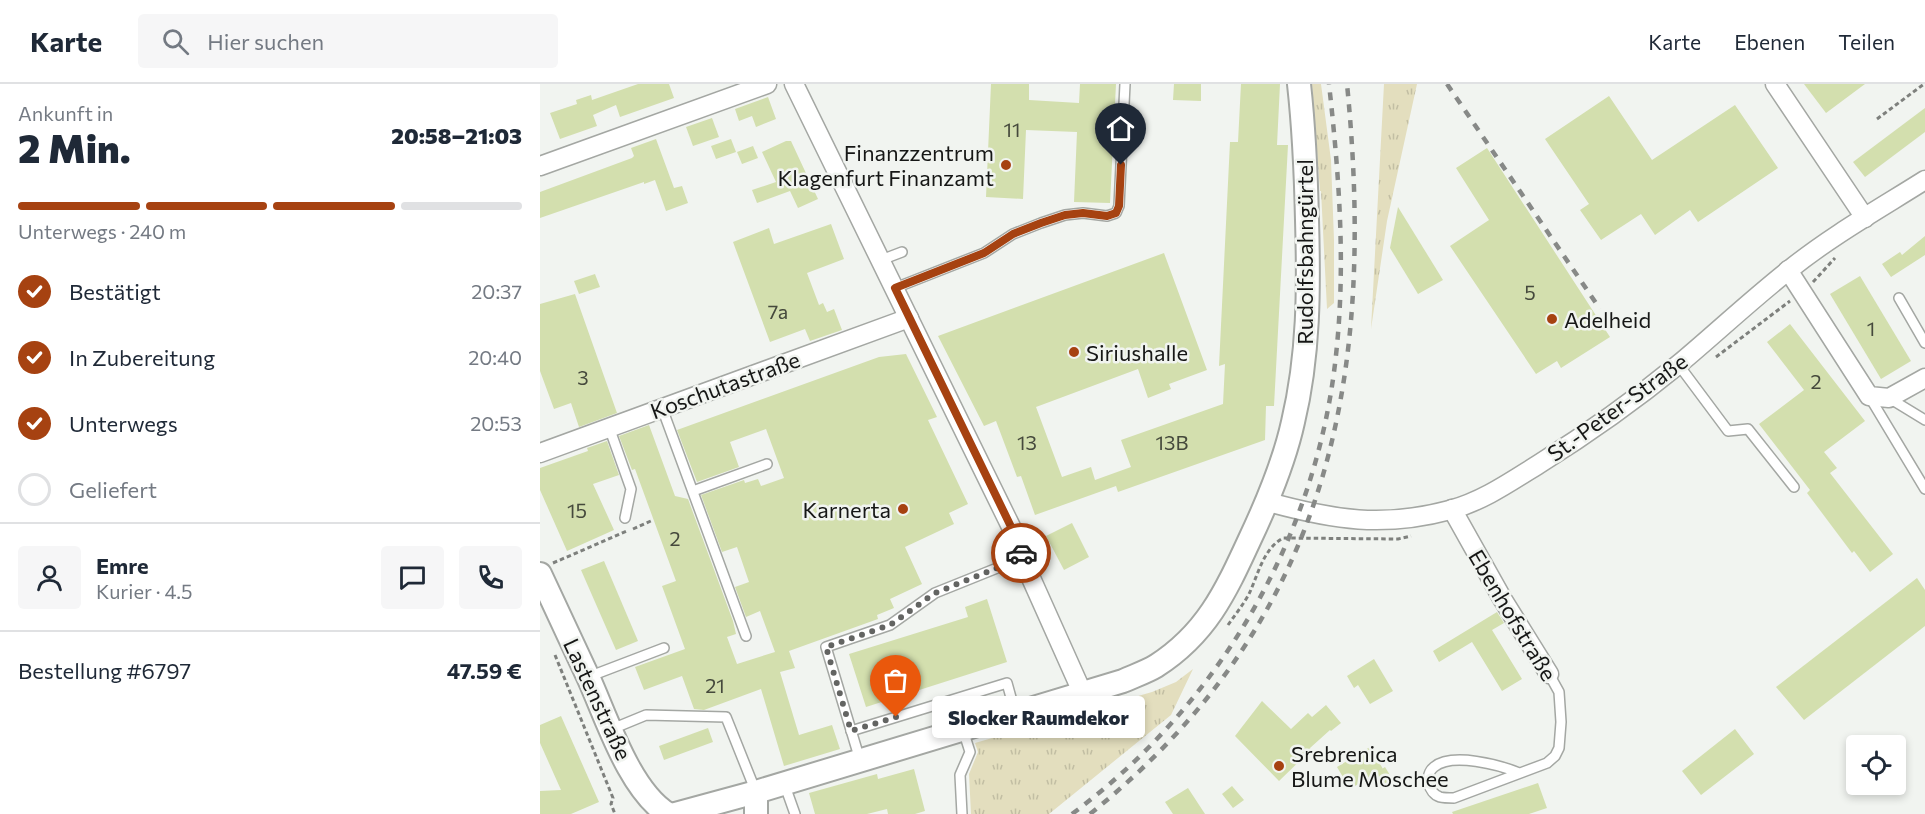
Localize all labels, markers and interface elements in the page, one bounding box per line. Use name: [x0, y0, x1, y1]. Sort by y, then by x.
search box: [138, 14, 558, 68]
text: Karte: [30, 24, 102, 58]
icon: search: [159, 25, 192, 58]
text: Hier suchen: [207, 28, 324, 55]
text: Karte: [1648, 29, 1701, 54]
text: Ebenen: [1734, 29, 1805, 54]
text: Teilen: [1838, 29, 1895, 54]
text: Ankunft in: [18, 101, 113, 125]
pin: [1095, 103, 1146, 165]
icon: home: [1104, 112, 1137, 145]
house number: 11: [1003, 117, 1021, 141]
text: 20:58–21:03: [391, 122, 522, 149]
text: 2 Min.: [18, 123, 131, 171]
place label: Finanzzentrum Klagenfurt Finanzamt: [778, 139, 994, 191]
marker: Finanzzentrum Klagenfurt Finanzamt: [999, 158, 1013, 172]
street label: Rudolfsbahngürtel: [1291, 159, 1318, 345]
text: Unterwegs · 240 m: [18, 219, 186, 243]
icon: check: [18, 275, 51, 308]
text: Bestätigt: [69, 278, 161, 305]
text: 20:37: [471, 279, 522, 303]
house number: 5: [1524, 280, 1536, 304]
house number: 7a: [768, 299, 788, 323]
place label: Adelheid: [1564, 306, 1651, 333]
marker: Adelheid: [1545, 312, 1559, 326]
house number: 1: [1867, 316, 1875, 340]
place label: Siriushalle: [1086, 339, 1188, 366]
icon: check: [18, 341, 51, 374]
text: In Zubereitung: [69, 344, 215, 371]
text: 20:40: [468, 345, 522, 369]
street label: Koschutastraße: [647, 345, 803, 425]
marker: Siriushalle: [1067, 345, 1081, 359]
street label: St.-Peter-Straße: [1542, 347, 1692, 467]
house number: 3: [577, 365, 589, 389]
house number: 2: [1810, 369, 1822, 393]
icon: check: [18, 407, 51, 440]
text: Unterwegs: [69, 410, 178, 437]
text: 20:53: [470, 411, 522, 435]
house number: 13: [1017, 430, 1037, 454]
house number: 13B: [1156, 430, 1189, 454]
text: Geliefert: [69, 476, 157, 503]
place label: Karnerta: [802, 496, 891, 523]
house number: 15: [567, 498, 587, 522]
marker: Karnerta: [896, 502, 910, 516]
courier: [991, 523, 1051, 583]
house number: 2: [669, 526, 681, 550]
icon: car: [1005, 537, 1038, 570]
street label: Ebenhofstraße: [1463, 545, 1563, 685]
button: person: [18, 546, 81, 609]
button: chat: [381, 546, 444, 609]
button: phone: [459, 546, 522, 609]
text: Emre: [96, 552, 149, 579]
text: Kurier · 4.5: [96, 579, 192, 603]
street label: Lastenstraße: [558, 634, 638, 764]
pin: [870, 655, 921, 717]
text: Bestellung #6797: [18, 657, 191, 684]
text: 47.59 €: [447, 657, 522, 684]
icon: bag: [879, 664, 912, 697]
house number: 21: [705, 673, 725, 697]
callout: Slocker Raumdekor: [932, 696, 1145, 738]
text: Slocker Raumdekor: [948, 705, 1129, 729]
map controls: [1846, 735, 1906, 795]
button: locate: [1846, 735, 1906, 795]
place label: Srebrenica Blume Moschee: [1291, 740, 1449, 792]
marker: Srebrenica Blume Moschee: [1272, 759, 1286, 773]

